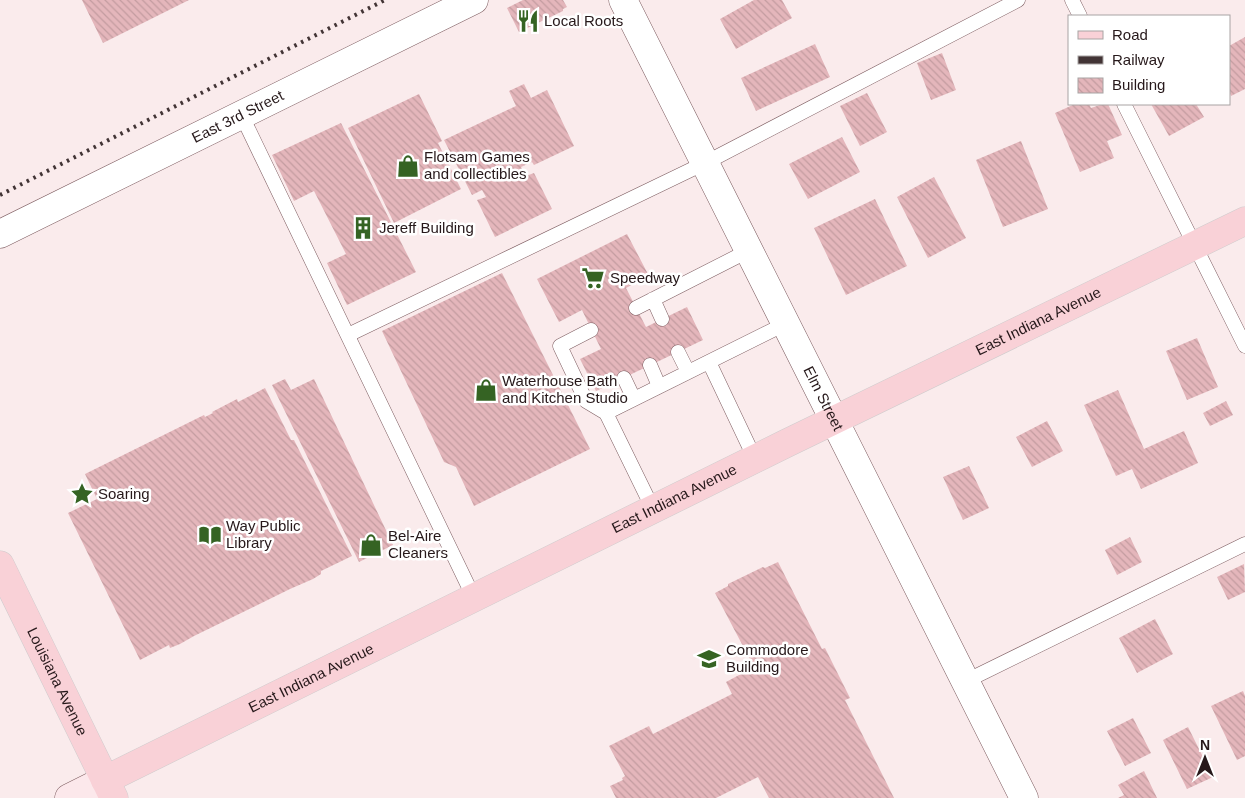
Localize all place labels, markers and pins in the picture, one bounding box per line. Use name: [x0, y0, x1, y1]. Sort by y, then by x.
restaurant icon: Local Roots: [515, 8, 541, 34]
place label: Local Roots: [544, 12, 623, 29]
place label: Flotsam Games and collectibles: [424, 148, 530, 182]
shop icon: Flotsam Games and collectibles: [395, 153, 421, 179]
building icon: Jereff Building: [350, 215, 376, 241]
place label: Jereff Building: [379, 219, 474, 236]
supermarket icon: Speedway: [580, 265, 606, 291]
place label: Speedway: [610, 269, 681, 286]
place label: Waterhouse Bath and Kitchen Studio: [502, 372, 628, 406]
shop icon: Waterhouse Bath and Kitchen Studio: [473, 377, 499, 403]
place icon: Soaring: [69, 481, 95, 507]
place label: Soaring: [98, 485, 150, 502]
place label: Way Public Library: [226, 517, 301, 551]
library icon: Way Public Library: [197, 522, 223, 548]
place label: Bel-Aire Cleaners: [388, 527, 448, 561]
shop icon: Bel-Aire Cleaners: [358, 532, 384, 558]
place label: Commodore Building: [726, 641, 809, 675]
school or university icon: Commodore Building: [696, 646, 722, 672]

